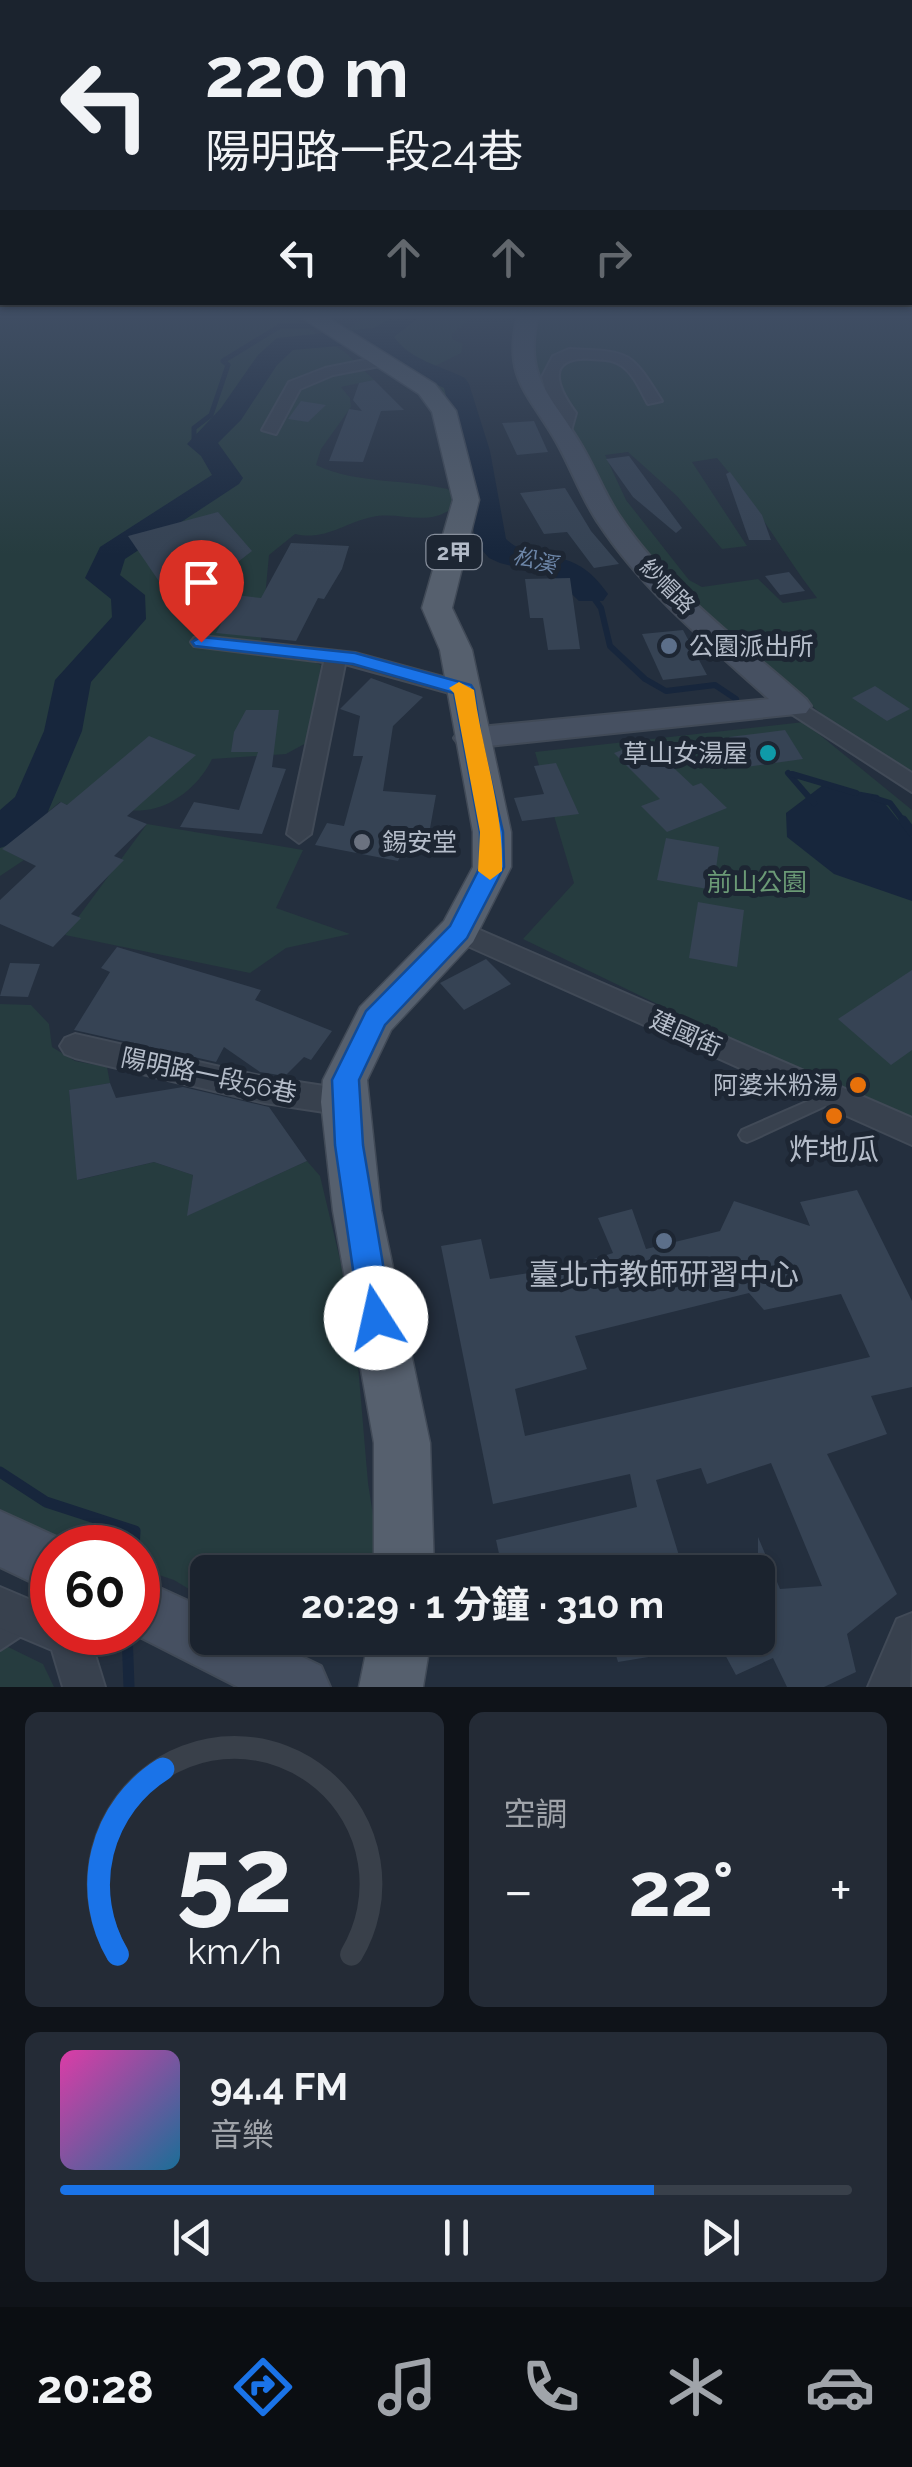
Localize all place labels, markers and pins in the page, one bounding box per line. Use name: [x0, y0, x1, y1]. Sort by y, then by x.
pin: [159, 540, 244, 643]
place label: 公園派出所: [689, 631, 814, 661]
marker: 公園派出所: [658, 635, 680, 657]
place label: 草山女湯屋: [623, 738, 748, 768]
marker: 草山女湯屋: [757, 742, 779, 764]
place label: 錫安堂: [382, 827, 457, 857]
marker: 錫安堂: [351, 831, 373, 853]
place label: 阿婆米粉湯: [713, 1070, 838, 1100]
marker: 阿婆米粉湯: [847, 1074, 869, 1096]
marker: 炸地瓜: [823, 1105, 845, 1127]
place label: 炸地瓜: [789, 1132, 879, 1167]
marker: 臺北市教師研習中心: [653, 1230, 675, 1252]
place label: 臺北市教師研習中心: [529, 1257, 799, 1292]

